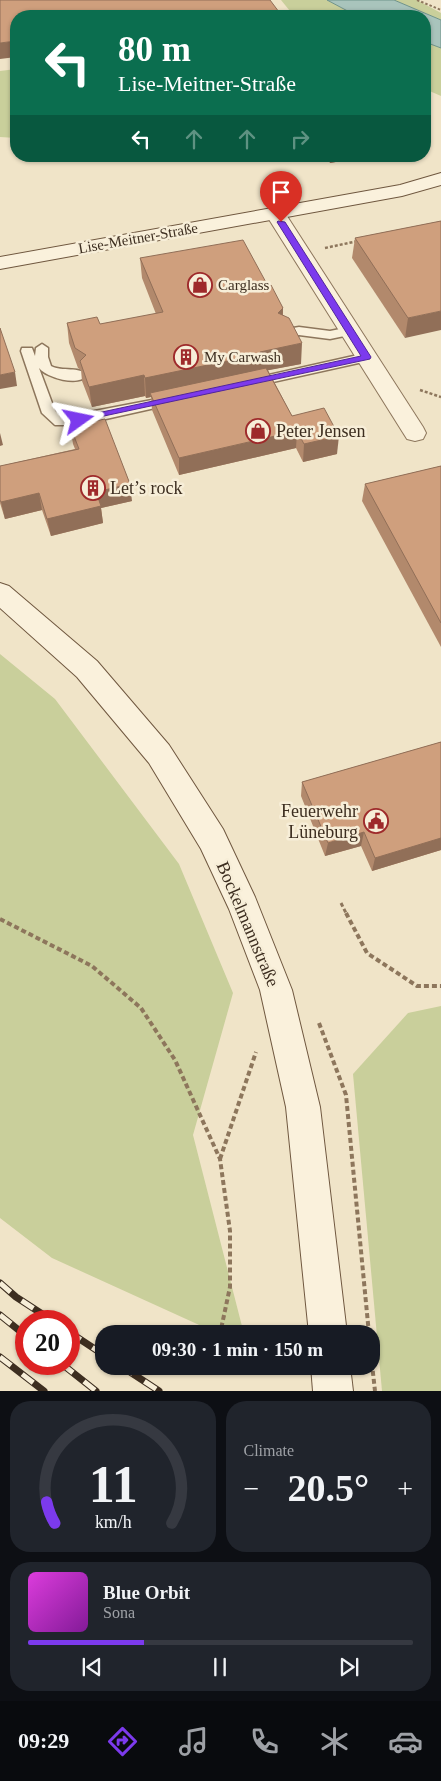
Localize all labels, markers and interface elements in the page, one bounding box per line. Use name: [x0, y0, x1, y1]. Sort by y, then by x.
icon: left: [35, 30, 100, 95]
text: 80 m: [118, 30, 191, 69]
text: Lise-Meitner-Straße: [118, 71, 296, 96]
icon: left: [127, 125, 155, 153]
icon: ahead: [180, 125, 208, 153]
icon: ahead: [233, 125, 261, 153]
icon: right: [286, 125, 314, 153]
pin: [260, 171, 302, 222]
icon: arrive: [267, 178, 295, 206]
street label: Lise-Meitner-Straße: [77, 220, 199, 256]
shop icon: Carglass: [187, 272, 213, 298]
place label: Carglass: [218, 277, 270, 293]
building icon: My Carwash: [173, 344, 199, 370]
place label: My Carwash: [204, 349, 282, 365]
position arrow: [52, 393, 104, 445]
shop icon: Peter Jensen: [245, 418, 271, 444]
place label: Peter Jensen: [276, 421, 365, 441]
building icon: Let’s rock: [80, 475, 106, 501]
place label: Let’s rock: [110, 478, 182, 498]
place label: Feuerwehr Lüneburg: [281, 801, 358, 842]
public building icon: Feuerwehr Lüneburg: [363, 808, 389, 834]
street label: Bockelmannstraße: [213, 858, 283, 990]
speed limit sign: 20: [15, 1310, 80, 1375]
text: 09:30 · 1 min · 150 m: [152, 1339, 323, 1360]
text: Climate: [244, 1442, 294, 1459]
text: 11: [88, 1456, 137, 1513]
text: 20.5°: [287, 1467, 369, 1509]
text: −: [244, 1473, 259, 1504]
text: +: [397, 1473, 413, 1504]
text: km/h: [94, 1512, 131, 1532]
text: Blue Orbit: [103, 1582, 190, 1603]
text: Sona: [103, 1604, 135, 1621]
icon: previous: [78, 1653, 106, 1681]
icon: pause: [206, 1653, 234, 1681]
icon: next: [335, 1653, 363, 1681]
icon: directions: [105, 1724, 140, 1759]
icon: music: [176, 1724, 211, 1759]
icon: phone: [247, 1724, 282, 1759]
icon: climate: [317, 1724, 352, 1759]
icon: car: [388, 1724, 423, 1759]
text: 09:29: [18, 1728, 69, 1753]

